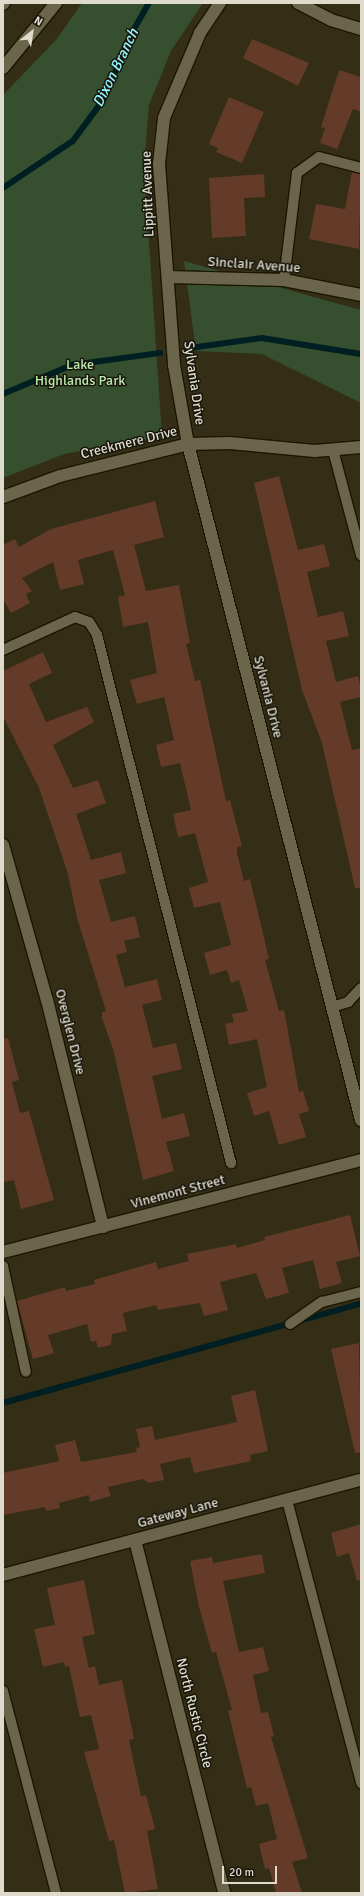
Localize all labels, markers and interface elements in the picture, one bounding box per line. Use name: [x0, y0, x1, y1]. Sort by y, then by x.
north arrow: [12, 12, 52, 52]
text: N: [32, 14, 45, 29]
water label: Dixon Branch: [89, 26, 143, 110]
street label: Lippitt Avenue: [138, 151, 158, 237]
street label: Sinclair Avenue: [207, 253, 301, 277]
street label: Sylvania Drive: [180, 340, 208, 426]
park label: Lake Highlands Park: [35, 357, 125, 390]
street label: Creekmere Drive: [79, 423, 179, 463]
street label: Sylvania Drive: [250, 654, 286, 740]
street label: Overglen Drive: [51, 987, 89, 1077]
street label: Vinemont Street: [129, 1171, 227, 1213]
street label: Gateway Lane: [136, 1494, 220, 1532]
street label: North Rustic Circle: [172, 1656, 216, 1770]
scale bar: [224, 1858, 279, 1884]
text: 20 m: [229, 1865, 254, 1880]

